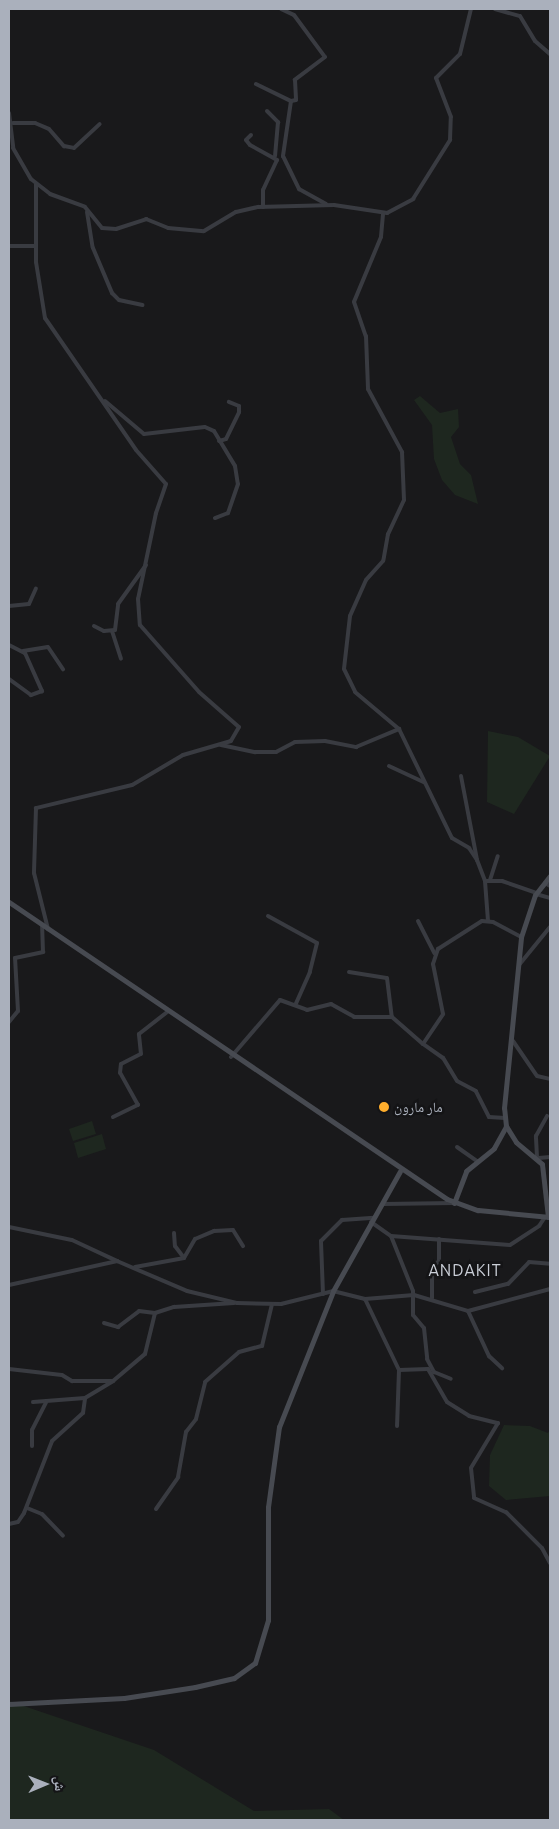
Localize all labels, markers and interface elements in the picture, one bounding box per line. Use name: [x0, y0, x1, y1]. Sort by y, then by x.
place label: مار مارون: [394, 1099, 443, 1115]
marker: مار مارون: [378, 1101, 390, 1113]
district label: ANDAKIT: [428, 1260, 502, 1280]
north arrow: [20, 1759, 70, 1809]
text: ش: [52, 1776, 68, 1791]

